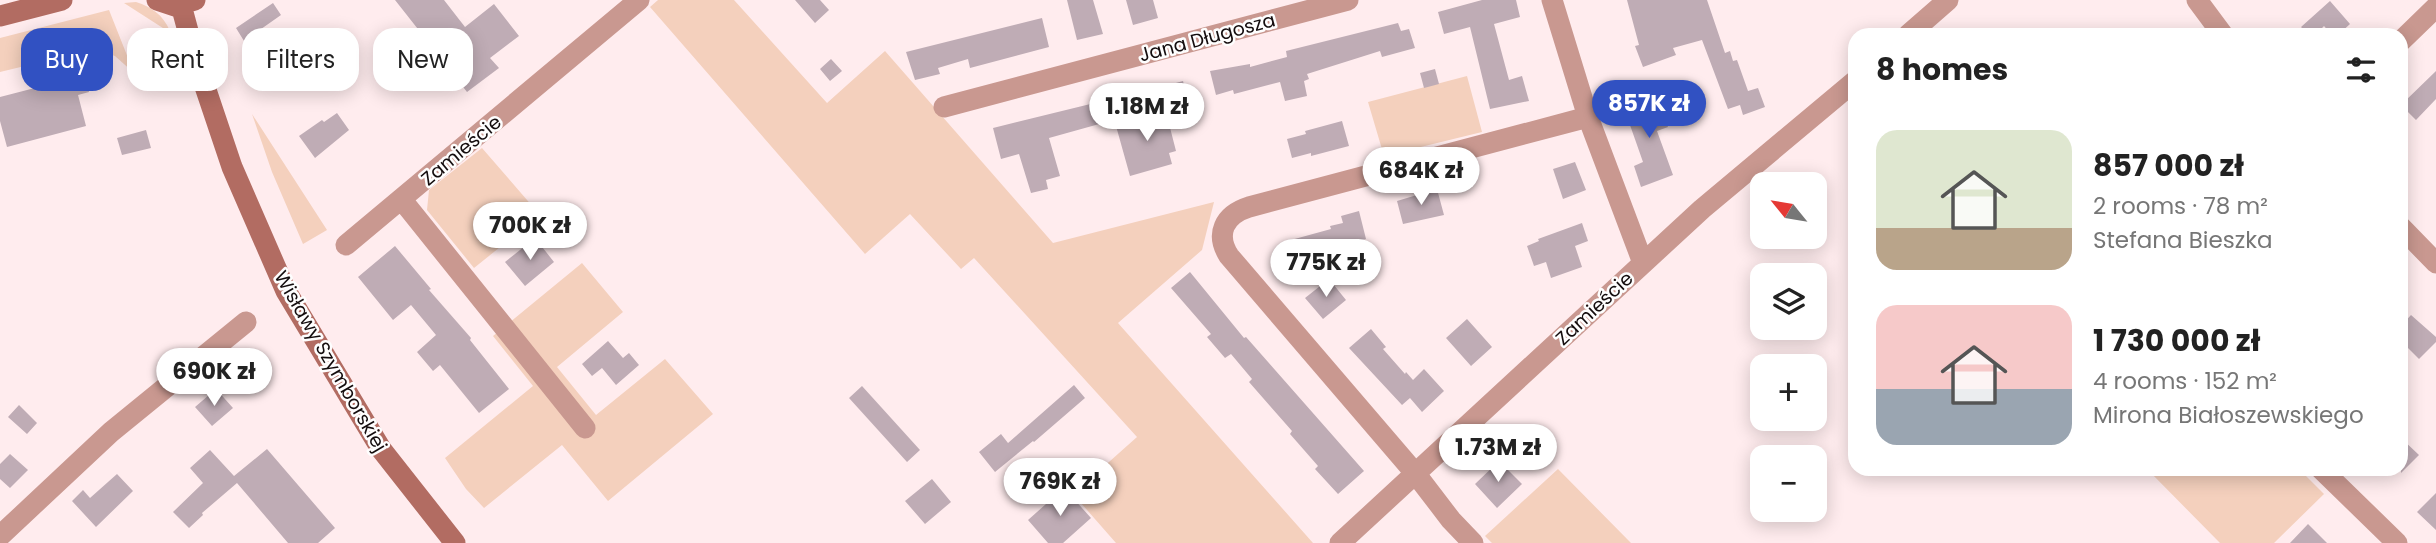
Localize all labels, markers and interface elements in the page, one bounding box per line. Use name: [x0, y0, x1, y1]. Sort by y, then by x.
street label: Jana Długosza: [1136, 6, 1278, 69]
chip: Buy: [21, 28, 113, 91]
chip: Rent: [127, 28, 228, 91]
chip: Filters: [242, 28, 359, 91]
chip: New: [373, 28, 473, 91]
text: 8 homes: [1876, 48, 2008, 91]
icon: filters: [2342, 51, 2380, 89]
pin: 857K zł: [1584, 80, 1714, 140]
pin: 1.18M zł: [1075, 83, 1219, 143]
text: 857K zł: [1608, 87, 1690, 119]
text: 1.18M zł: [1105, 90, 1189, 122]
street label: Zamieście: [415, 109, 507, 192]
text: 857 000 zł: [2093, 144, 2244, 187]
pin: 684K zł: [1356, 148, 1486, 207]
text: 684K zł: [1379, 154, 1463, 186]
icon: home: [1932, 158, 2016, 242]
north arrow: [1750, 172, 1827, 248]
map controls: [1750, 172, 1827, 522]
text: 2 rooms · 78 m²: [2093, 190, 2268, 222]
pin: 700K zł: [465, 202, 595, 262]
text: 700K zł: [489, 209, 571, 241]
text: Stefana Bieszka: [2093, 224, 2273, 256]
pin: 775K zł: [1261, 240, 1391, 299]
text: 775K zł: [1286, 246, 1366, 278]
button: layers: [1750, 263, 1827, 340]
street label: Zamieście: [1550, 265, 1639, 351]
street label: Wisławy Szymborskiej: [268, 266, 394, 457]
text: 1 730 000 zł: [2093, 319, 2260, 362]
icon: home: [1932, 333, 2016, 417]
pin: 690K zł: [149, 348, 279, 408]
button: +: [1750, 354, 1827, 431]
text: 690K zł: [172, 355, 256, 387]
text: 4 rooms · 152 m²: [2093, 365, 2277, 397]
text: Mirona Białoszewskiego: [2093, 399, 2364, 431]
pin: 1.73M zł: [1426, 424, 1570, 484]
text: 1.73M zł: [1455, 431, 1541, 463]
button: −: [1750, 445, 1827, 522]
pin: 769K zł: [995, 458, 1125, 518]
text: 769K zł: [1020, 465, 1100, 497]

